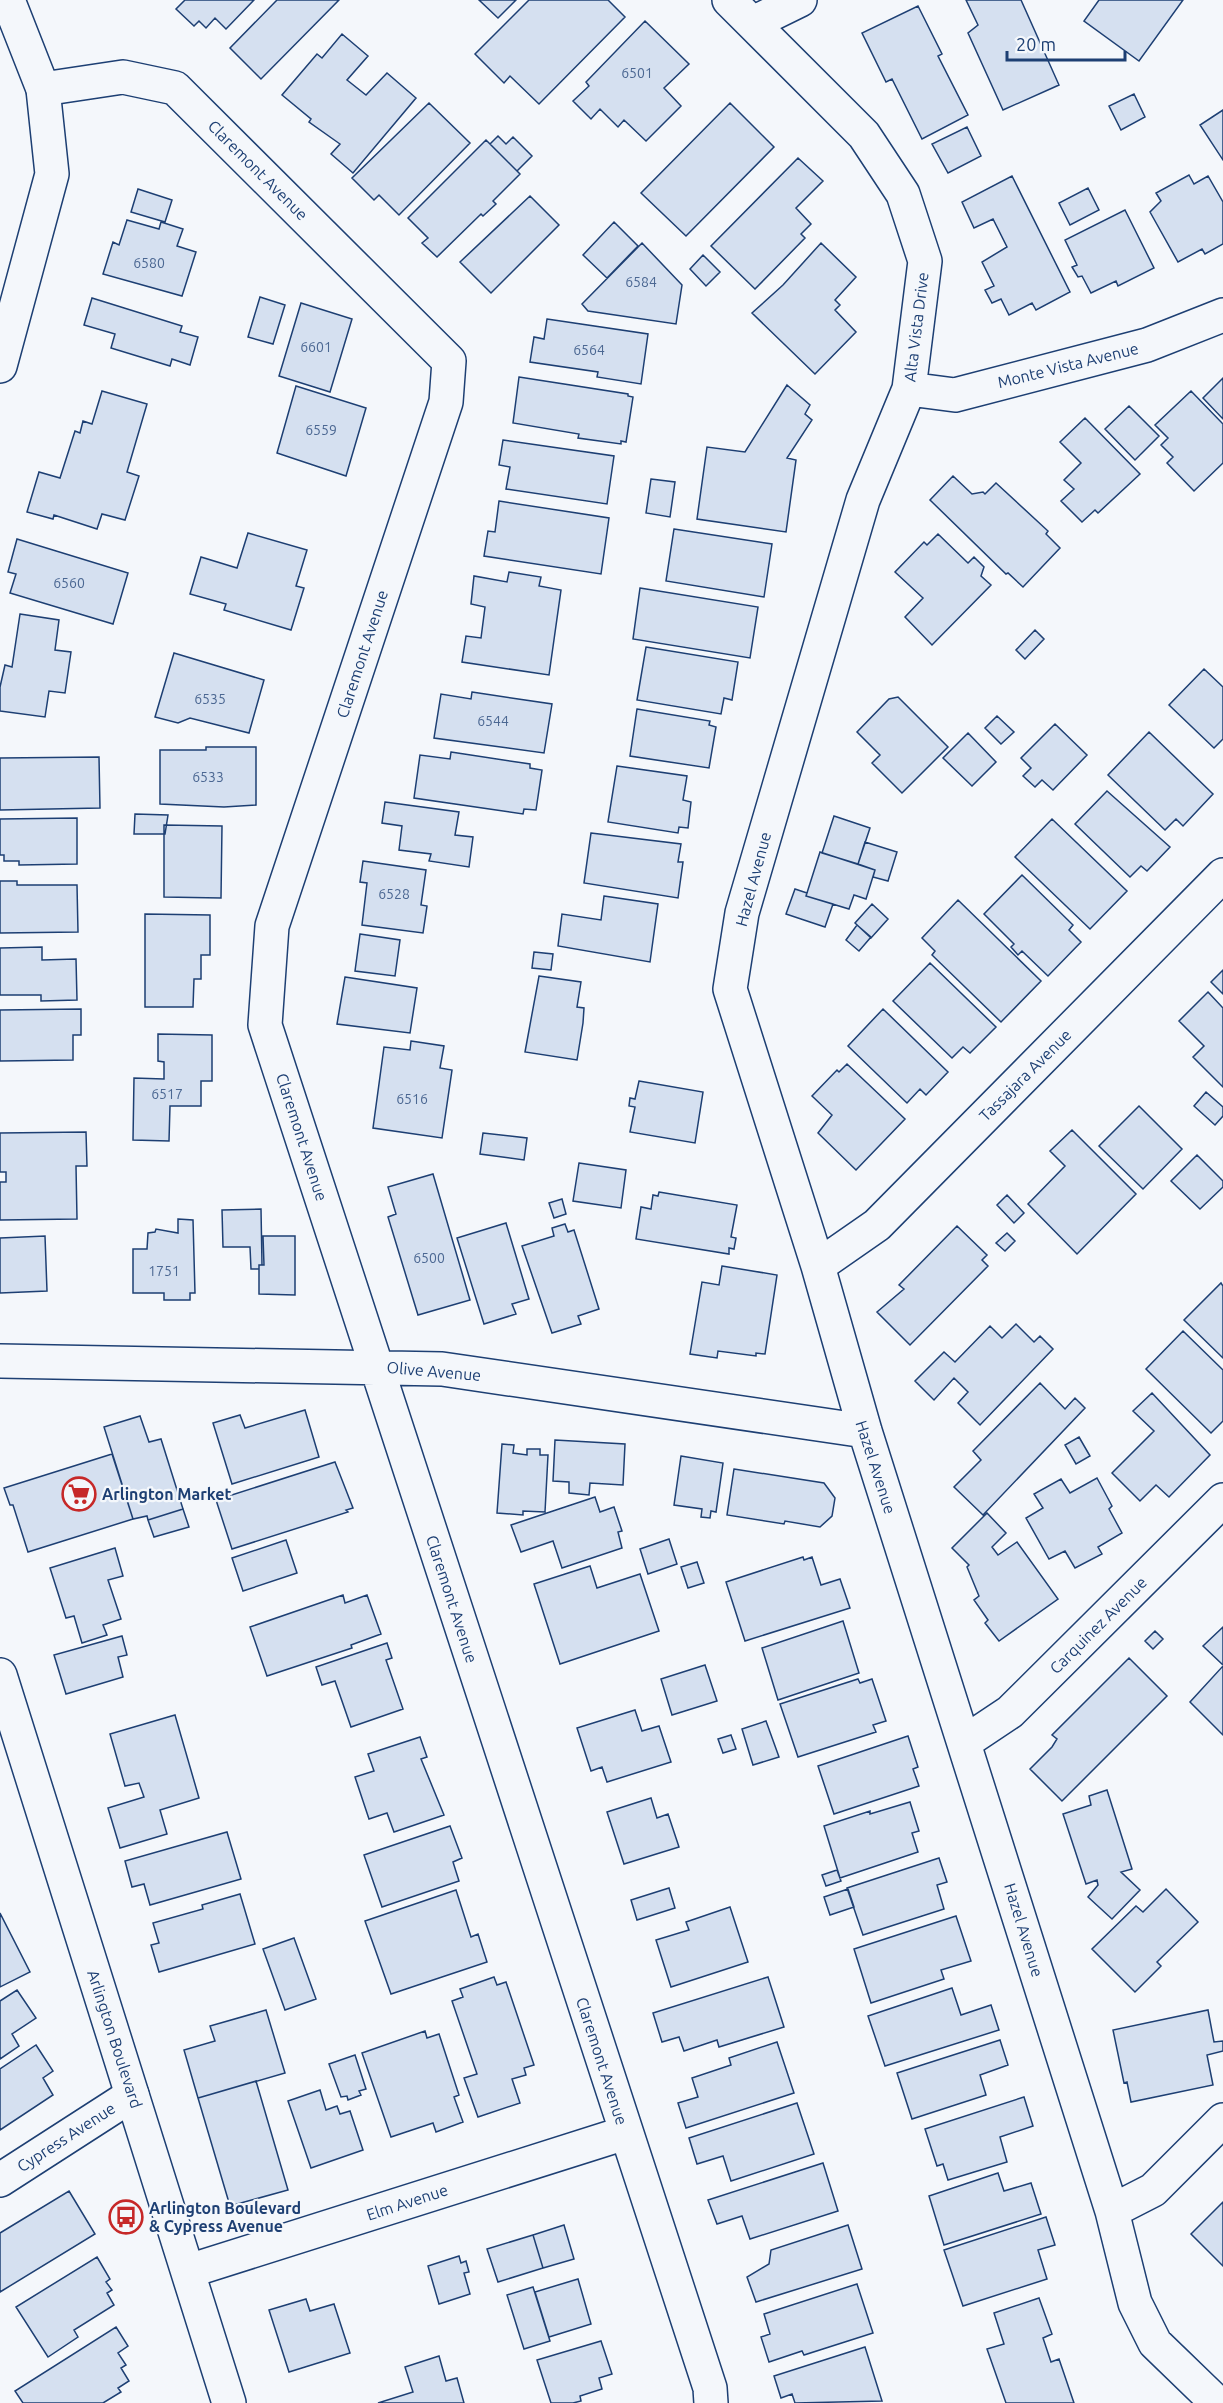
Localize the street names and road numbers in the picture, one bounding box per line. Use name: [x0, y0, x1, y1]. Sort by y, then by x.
street label: Claremont Avenue: [205, 117, 311, 223]
street label: Alta Vista Drive: [900, 271, 932, 383]
street label: Monte Vista Avenue: [996, 339, 1140, 391]
street label: Claremont Avenue: [333, 588, 391, 720]
street label: Hazel Avenue: [732, 830, 774, 928]
street label: Tassajara Avenue: [975, 1025, 1075, 1125]
street label: Claremont Avenue: [273, 1071, 331, 1203]
street label: Olive Avenue: [386, 1358, 482, 1384]
street label: Hazel Avenue: [852, 1418, 900, 1516]
street label: Claremont Avenue: [423, 1533, 481, 1665]
street label: Carquinez Avenue: [1046, 1573, 1150, 1677]
street label: Hazel Avenue: [1001, 1881, 1047, 1979]
street label: Arlington Boulevard: [84, 1968, 146, 2110]
street label: Claremont Avenue: [573, 1995, 631, 2127]
street label: Cypress Avenue: [14, 2099, 118, 2175]
street label: Elm Avenue: [364, 2180, 450, 2224]

